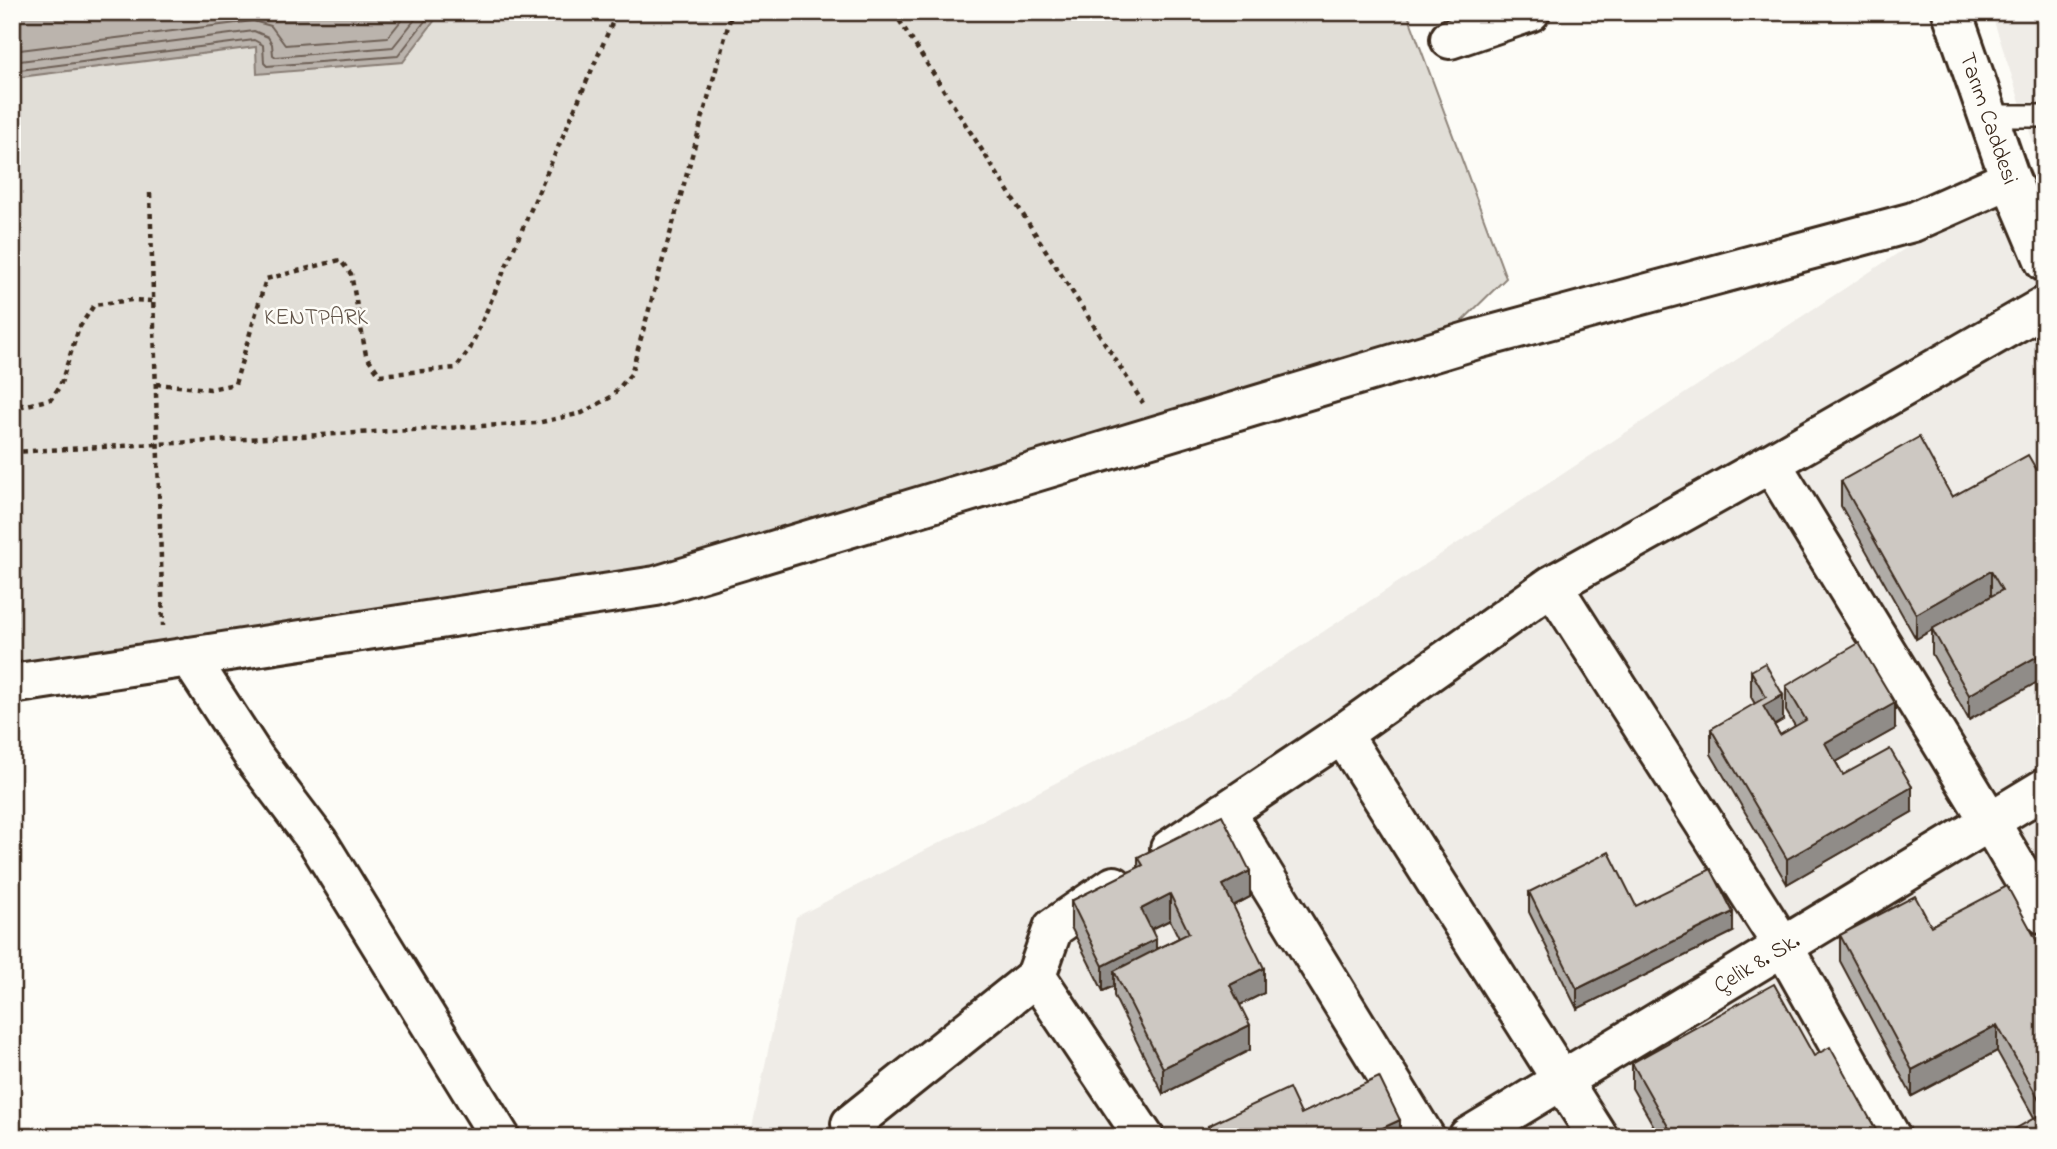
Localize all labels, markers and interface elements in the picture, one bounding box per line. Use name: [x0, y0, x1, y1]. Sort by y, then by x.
street label: Tarım Caddesi: [1950, 48, 2026, 189]
park label: KENTPARK: [264, 302, 369, 335]
street label: Çelik 8. Sk.: [1708, 925, 1807, 1003]

